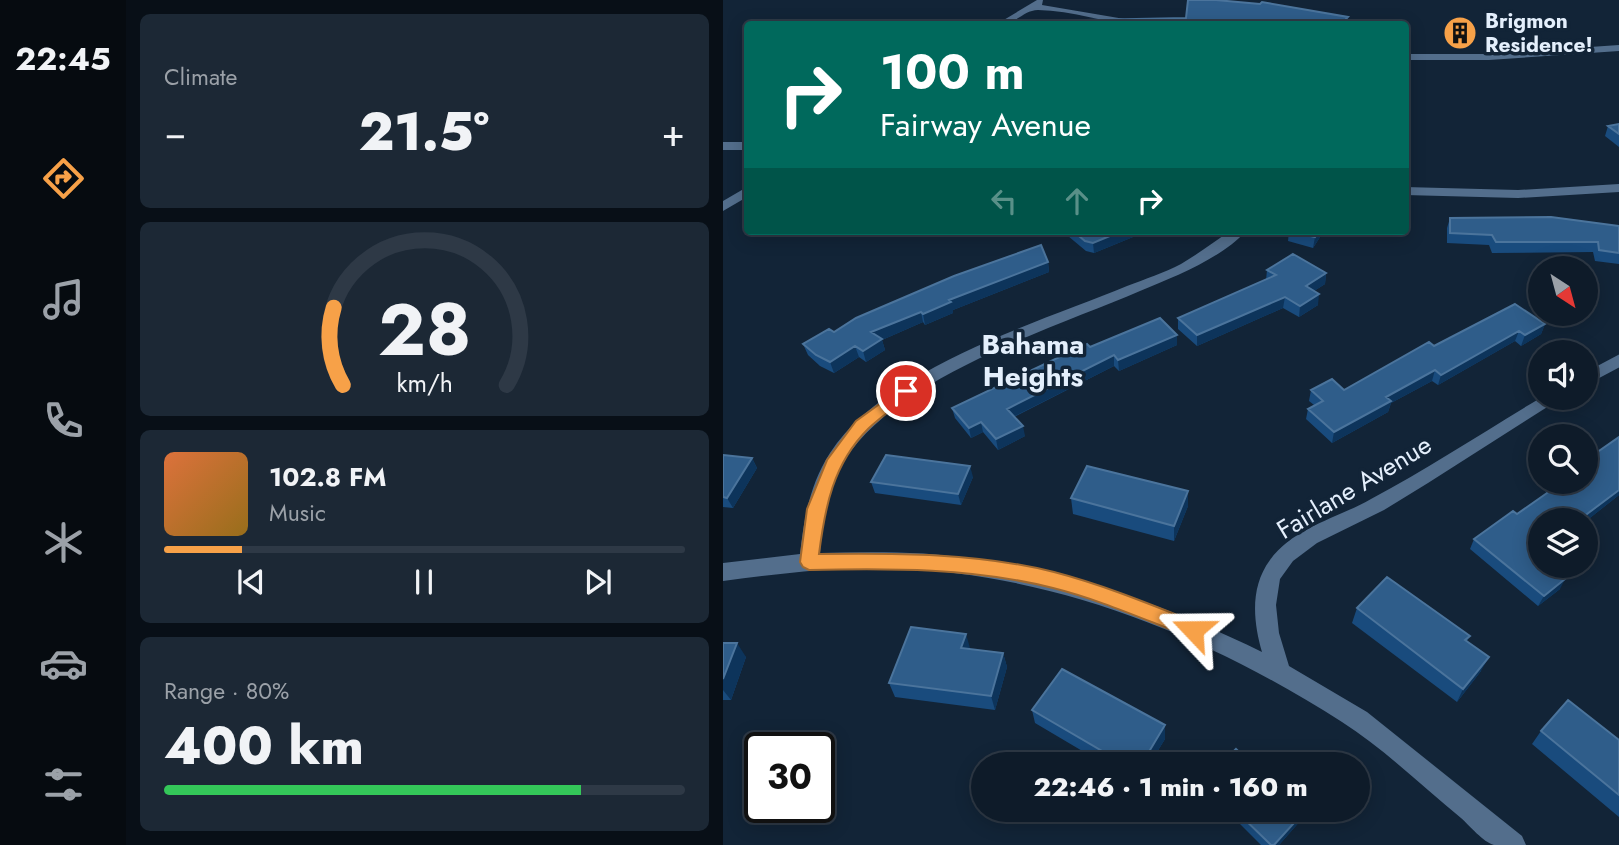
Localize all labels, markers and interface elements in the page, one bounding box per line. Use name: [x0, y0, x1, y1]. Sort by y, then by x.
place label: Brigmon Residence!: [1485, 6, 1593, 60]
building icon: Brigmon Residence!: [1441, 14, 1479, 52]
text: 22:45: [15, 36, 111, 82]
text: 100 m: [880, 37, 1025, 107]
icon: right: [765, 49, 856, 140]
text: Climate: [164, 60, 237, 94]
text: 21.5°: [359, 94, 489, 170]
text: Fairway Avenue: [880, 102, 1091, 148]
text: −: [164, 105, 186, 160]
text: +: [662, 105, 685, 160]
icon: directions: [39, 154, 88, 203]
icon: left: [985, 182, 1023, 220]
icon: ahead: [1058, 182, 1096, 220]
icon: right: [1131, 182, 1169, 220]
north arrow: [1528, 256, 1598, 326]
map controls: [1528, 256, 1598, 578]
icon: music: [39, 275, 88, 324]
text: 28: [378, 277, 471, 382]
district label: Bahama Heights: [982, 324, 1084, 397]
button: sound: [1528, 340, 1598, 410]
pin: [876, 361, 936, 421]
text: km/h: [396, 364, 453, 400]
icon: arrive: [887, 372, 925, 410]
icon: phone: [39, 396, 88, 445]
button: search: [1528, 424, 1598, 494]
street label: Fairlane Avenue: [1269, 426, 1439, 548]
text: 102.8 FM: [269, 458, 387, 496]
text: Music: [269, 496, 326, 530]
button: layers: [1528, 508, 1598, 578]
icon: climate: [39, 518, 88, 567]
icon: previous: [232, 563, 270, 601]
icon: pause: [405, 563, 443, 601]
icon: next: [579, 563, 617, 601]
position arrow: [1156, 593, 1230, 667]
icon: car: [39, 639, 88, 688]
text: Range · 80%: [164, 674, 289, 708]
text: 400 km: [164, 708, 364, 784]
speed limit sign: 30: [744, 732, 835, 823]
icon: filters: [39, 760, 88, 809]
text: 22:46 · 1 min · 160 m: [1033, 768, 1308, 806]

